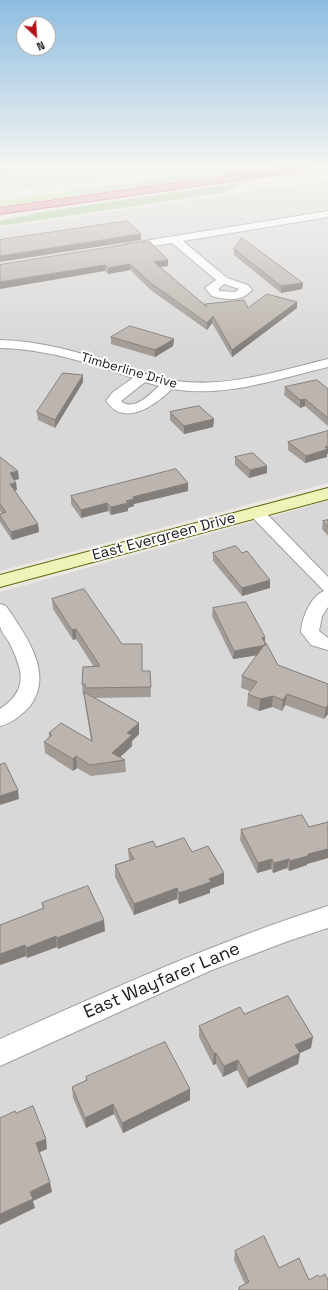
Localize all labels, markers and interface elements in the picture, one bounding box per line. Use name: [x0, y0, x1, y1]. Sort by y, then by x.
north arrow: [16, 16, 56, 56]
text: N: [34, 38, 47, 54]
street label: Timberline Drive: [79, 350, 179, 392]
street label: East Evergreen Drive: [90, 509, 238, 565]
street label: East Wayfarer Lane: [81, 938, 243, 1024]

